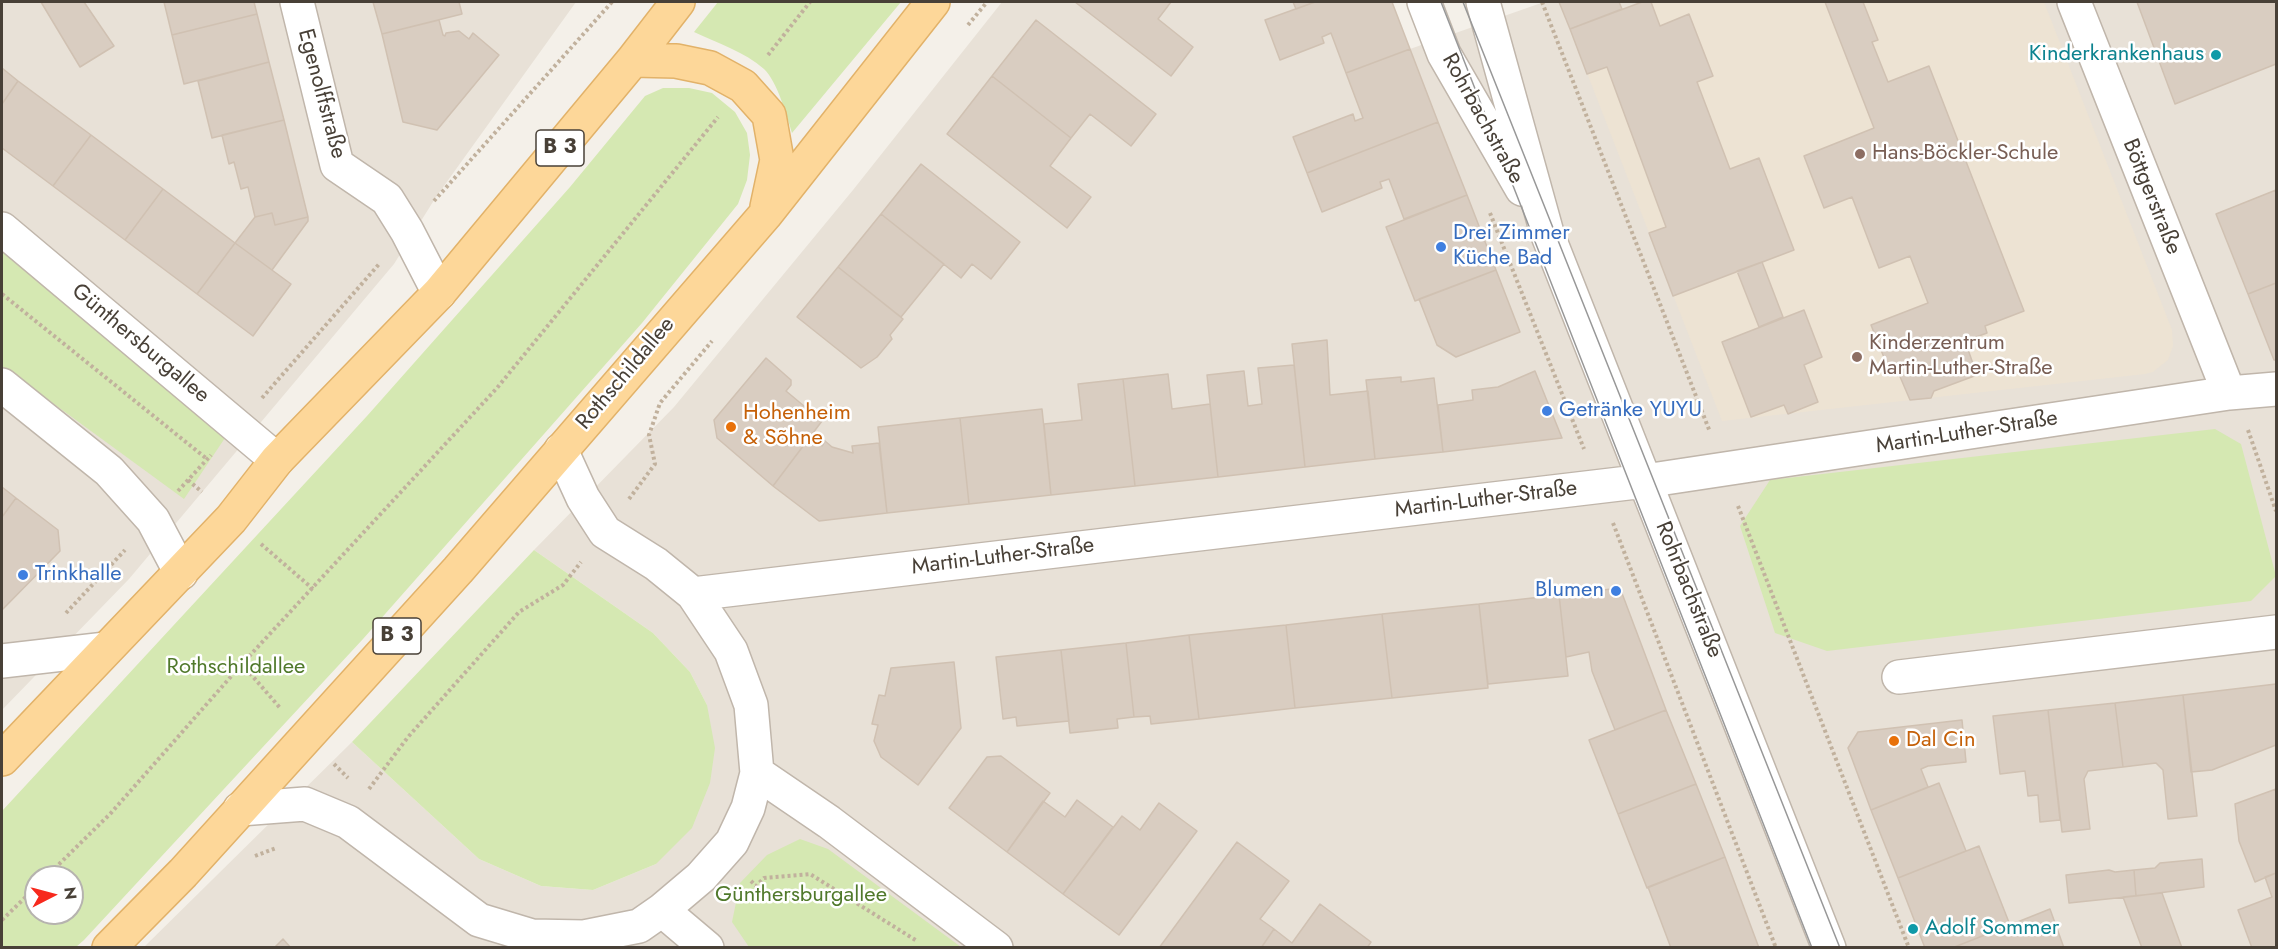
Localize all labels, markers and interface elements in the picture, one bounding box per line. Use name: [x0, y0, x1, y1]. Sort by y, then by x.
street label: Egenolffstraße: [291, 26, 351, 162]
place label: Kinderkrankenhaus: [2029, 42, 2204, 68]
marker: Kinderkrankenhaus: [2209, 48, 2223, 62]
street label: Rohrbachstraße: [1435, 49, 1529, 189]
road number: B 3: [536, 130, 584, 166]
street label: Böttgerstraße: [2116, 135, 2186, 259]
place label: Hans-Böckler-Schule: [1872, 141, 2058, 167]
marker: Hans-Böckler-Schule: [1853, 147, 1867, 161]
place label: Drei Zimmer Küche Bad: [1453, 221, 1570, 272]
marker: Drei Zimmer Küche Bad: [1434, 240, 1448, 254]
street label: Günthersburgallee: [66, 279, 214, 409]
street label: Rothschildallee: [571, 312, 681, 436]
place label: Kinderzentrum Martin-Luther-Straße: [1869, 331, 2053, 382]
marker: Kinderzentrum Martin-Luther-Straße: [1850, 350, 1864, 364]
place label: Getränke YUYU: [1559, 398, 1702, 424]
place label: Hohenheim & Sõhne: [743, 401, 851, 452]
marker: Getränke YUYU: [1540, 404, 1554, 418]
street label: Martin-Luther-Straße: [1874, 406, 2060, 460]
marker: Hohenheim & Sõhne: [724, 420, 738, 434]
street label: Martin-Luther-Straße: [1393, 476, 1579, 524]
street label: Rohrbachstraße: [1649, 518, 1727, 662]
street label: Martin-Luther-Straße: [910, 533, 1096, 581]
place label: Trinkhalle: [35, 562, 122, 588]
marker: Trinkhalle: [16, 568, 30, 582]
place label: Blumen: [1535, 578, 1604, 604]
marker: Blumen: [1609, 584, 1623, 598]
road number: B 3: [373, 618, 421, 654]
park label: Rothschildallee: [167, 655, 305, 681]
place label: Dal Cin: [1906, 728, 1976, 754]
marker: Dal Cin: [1887, 734, 1901, 748]
north arrow: [24, 865, 84, 925]
park label: Günthersburgallee: [715, 883, 887, 909]
text: N: [58, 886, 83, 901]
place label: Adolf Sommer: [1925, 916, 2059, 942]
marker: Adolf Sommer: [1906, 922, 1920, 936]

